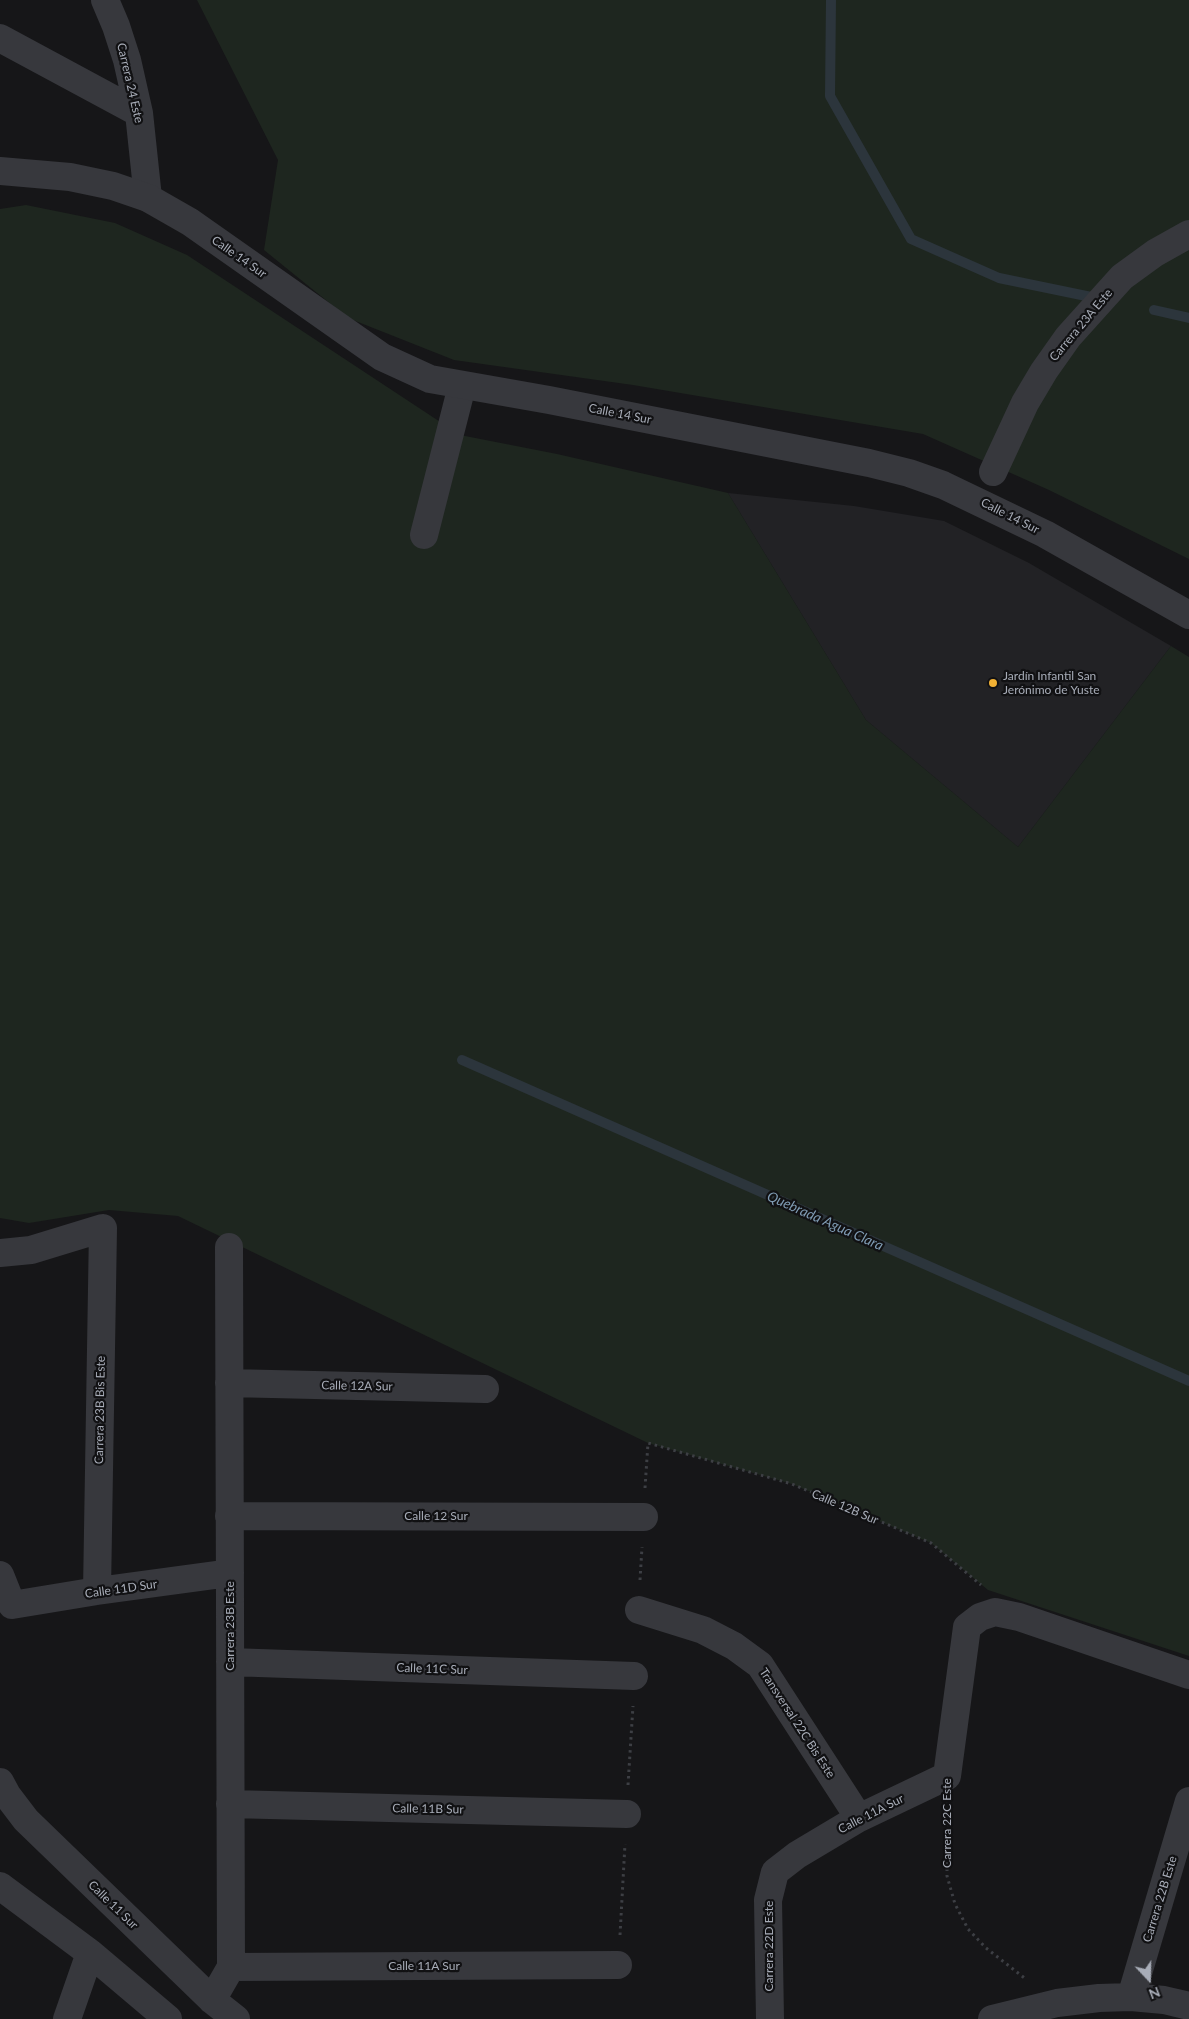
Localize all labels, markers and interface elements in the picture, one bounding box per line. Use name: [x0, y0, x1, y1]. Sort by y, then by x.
street label: Carrera 24 Este: [114, 42, 146, 124]
street label: Calle 14 Sur: [209, 233, 269, 281]
street label: Carrera 23A Este: [1047, 286, 1115, 364]
street label: Calle 14 Sur: [587, 401, 653, 427]
street label: Calle 14 Sur: [978, 495, 1042, 537]
place label: Jardín Infantil San Jerónimo de Yuste: [1003, 669, 1100, 697]
marker: Jardín Infantil San Jerónimo de Yuste: [987, 677, 999, 689]
water label: Quebrada Agua Clara: [764, 1188, 886, 1254]
street label: Carrera 23B Bis Este: [92, 1356, 108, 1464]
street label: Calle 12A Sur: [321, 1378, 393, 1394]
street label: Calle 12B Sur: [809, 1486, 881, 1528]
street label: Calle 12 Sur: [404, 1509, 468, 1523]
street label: Calle 11D Sur: [84, 1577, 158, 1601]
street label: Carrera 23B Este: [223, 1581, 237, 1671]
street label: Calle 11C Sur: [396, 1661, 468, 1677]
street label: Transversal 22C Bis Este: [756, 1665, 838, 1781]
street label: Carrera 22C Este: [940, 1778, 954, 1868]
street label: Calle 11A Sur: [836, 1791, 906, 1837]
street label: Calle 11B Sur: [392, 1801, 464, 1817]
street label: Carrera 22B Este: [1140, 1854, 1180, 1944]
street label: Calle 11 Sur: [85, 1878, 141, 1932]
street label: Carrera 22D Este: [762, 1901, 776, 1991]
north arrow: [1124, 1954, 1174, 2004]
street label: Calle 11A Sur: [388, 1959, 460, 1973]
text: N: [1146, 1984, 1163, 2003]

